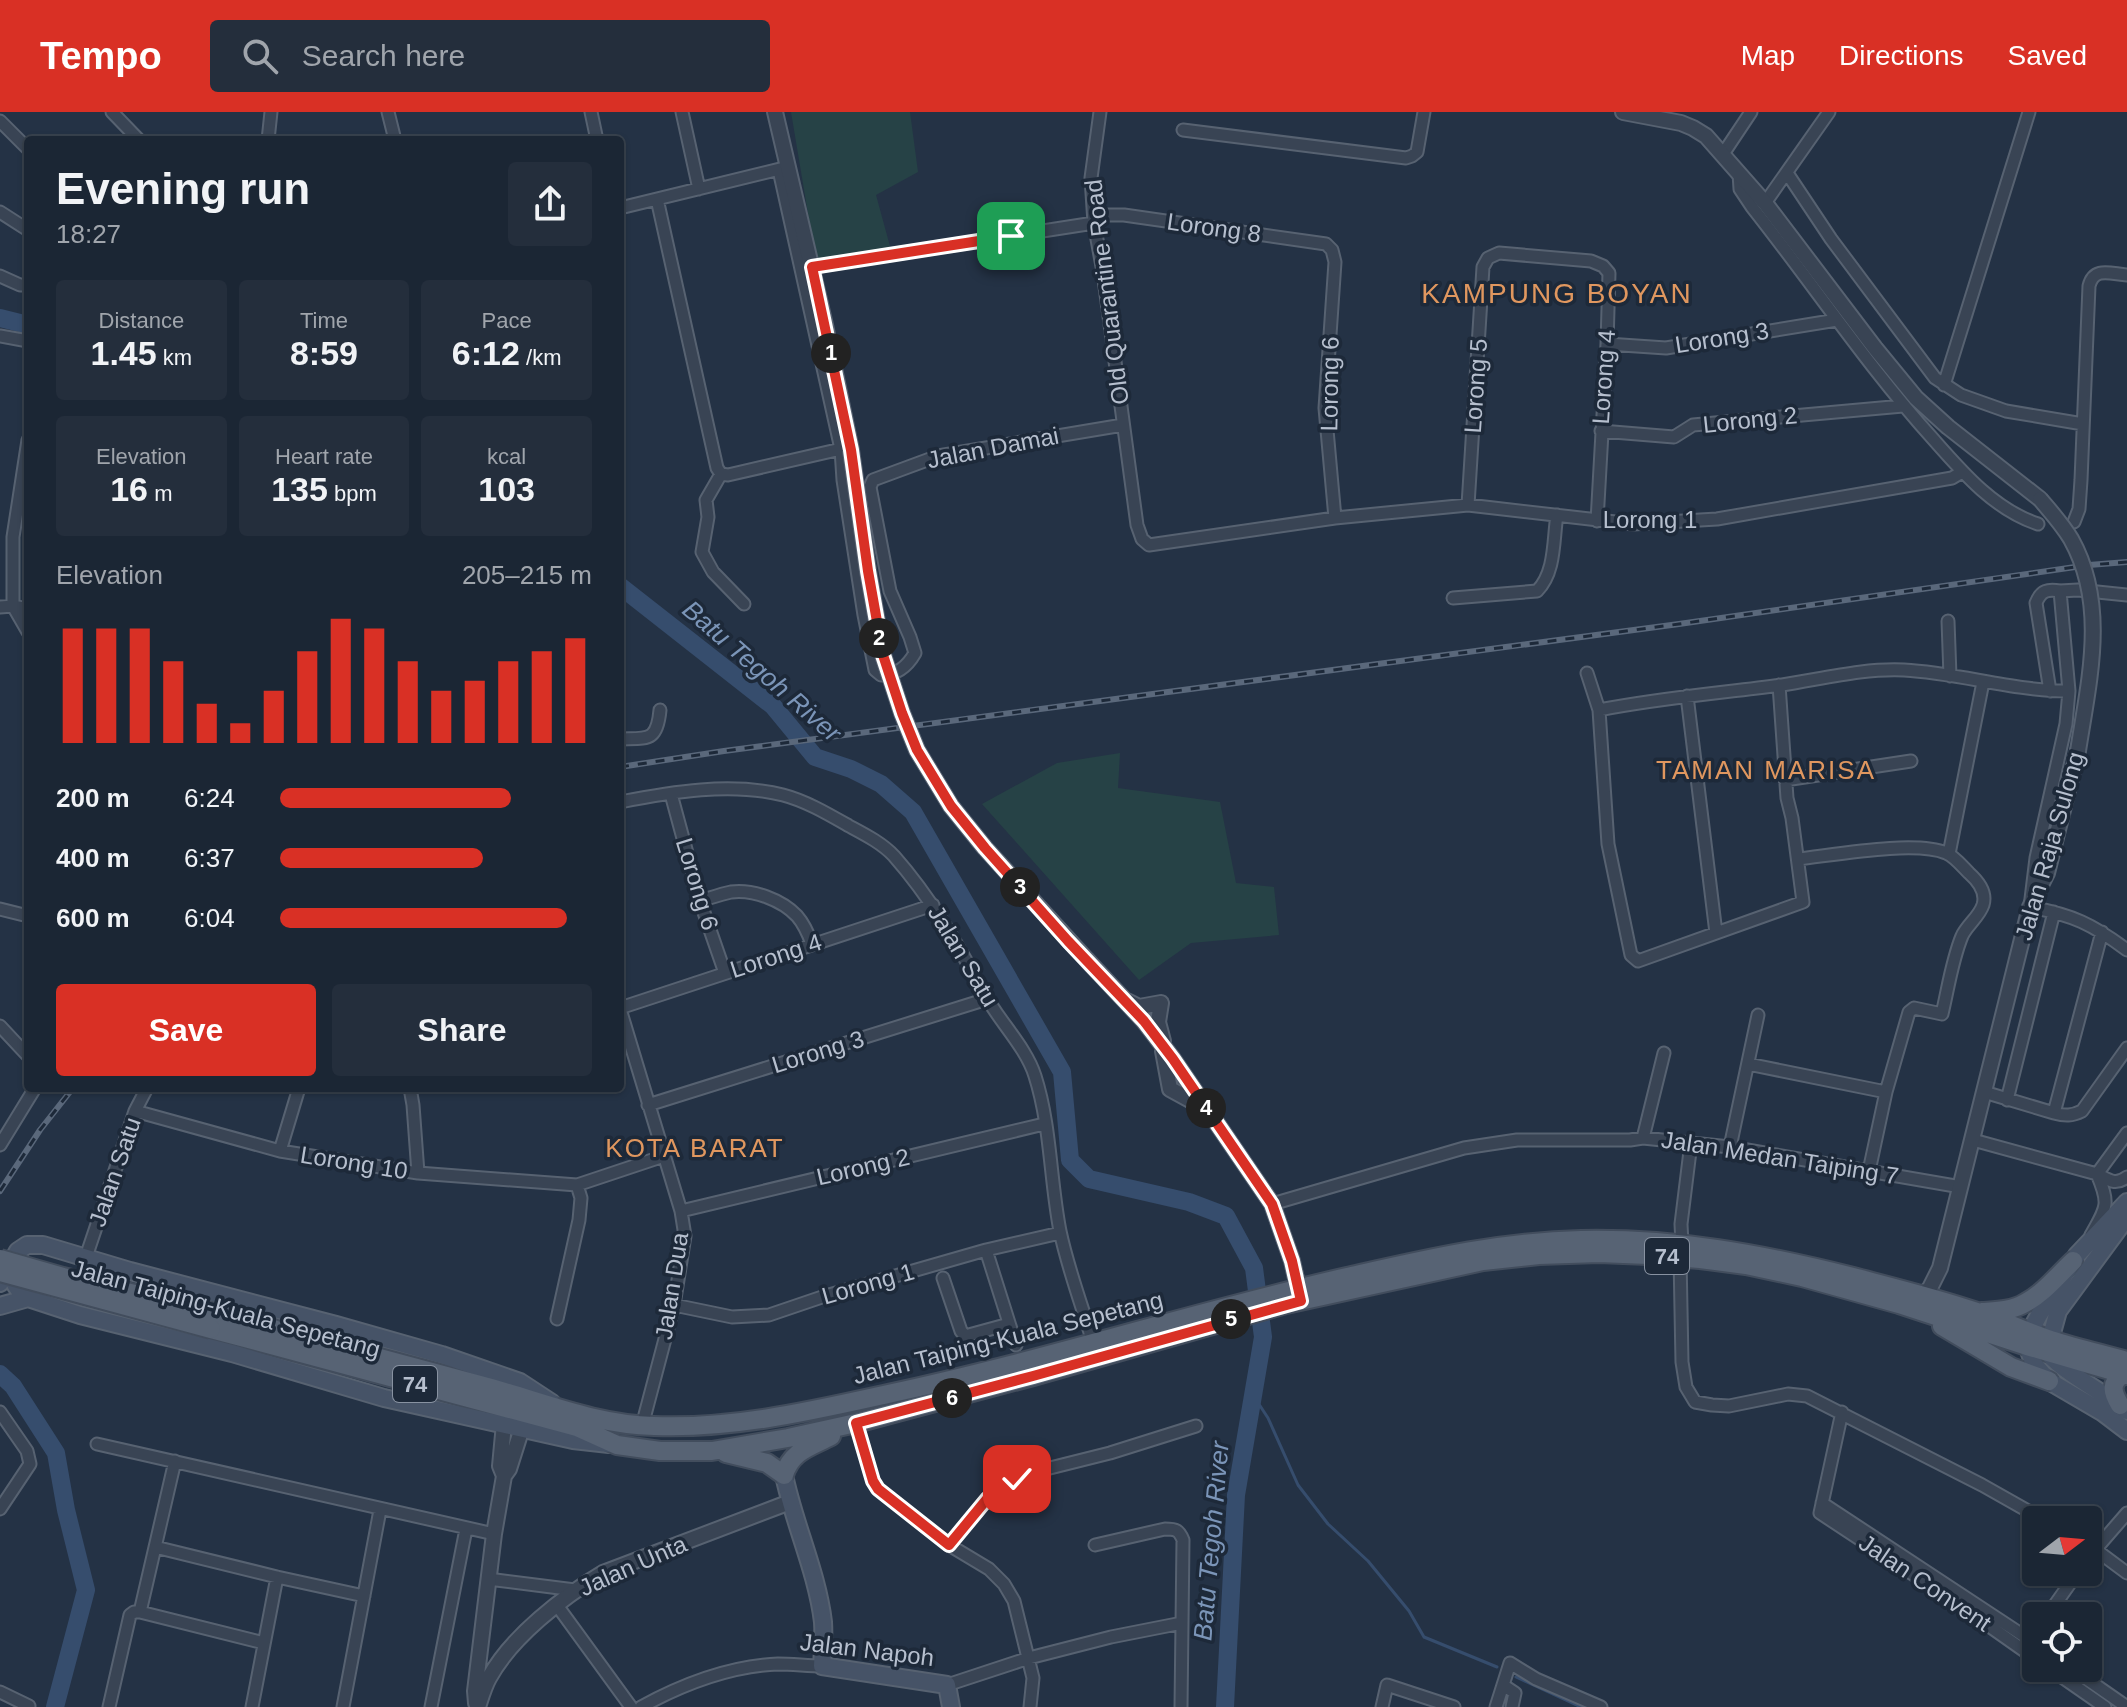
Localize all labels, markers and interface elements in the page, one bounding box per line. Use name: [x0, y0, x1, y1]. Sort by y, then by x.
search box: [210, 20, 770, 92]
icon: search: [238, 34, 282, 78]
text: Tempo: [40, 35, 162, 77]
text: Search here: [302, 39, 465, 72]
text: Map: [1741, 40, 1795, 71]
text: Directions: [1839, 40, 1964, 71]
text: Saved: [2008, 40, 2087, 71]
button: share: [508, 162, 592, 246]
text: Evening run: [56, 164, 310, 213]
street label: Old Quarantine Road: [1079, 178, 1134, 406]
pin: [977, 202, 1045, 270]
street label: Lorong 8: [1165, 208, 1263, 247]
icon: arrive: [989, 214, 1033, 258]
text: 18:27: [56, 219, 121, 249]
district label: KAMPUNG BOYAN: [1421, 278, 1693, 309]
text: Distance: [99, 308, 184, 333]
text: Time: [300, 308, 348, 333]
text: Pace: [482, 308, 532, 333]
street label: Lorong 3: [1673, 317, 1771, 358]
street label: Lorong 4: [1587, 329, 1620, 425]
pin: 1: [811, 333, 851, 373]
text: 1.45: [91, 334, 157, 372]
text: 8:59: [290, 334, 358, 372]
text: 6:12: [452, 334, 520, 372]
street label: Lorong 6: [1315, 336, 1344, 432]
street label: Lorong 5: [1459, 338, 1492, 434]
text: 1: [825, 340, 837, 365]
text: km: [157, 345, 192, 370]
text: /km: [520, 345, 561, 370]
street label: Lorong 2: [1701, 401, 1798, 438]
street label: Jalan Damai: [925, 422, 1061, 473]
text: Elevation: [96, 444, 187, 469]
text: Heart rate: [275, 444, 373, 469]
text: kcal: [487, 444, 526, 469]
text: 16: [110, 470, 148, 508]
text: 135: [271, 470, 328, 508]
text: 103: [478, 470, 535, 508]
text: m: [148, 481, 172, 506]
text: bpm: [328, 481, 377, 506]
street label: Lorong 1: [1603, 506, 1697, 533]
text: Elevation: [56, 560, 163, 590]
text: 205–215 m: [462, 560, 592, 590]
water label: Batu Tegoh River: [677, 594, 848, 749]
pin: 2: [859, 618, 899, 658]
text: 2: [873, 625, 885, 650]
street label: Jalan Raja Sulong: [2010, 749, 2089, 943]
district label: TAMAN MARISA: [1656, 755, 1876, 785]
text: 200 m: [56, 783, 130, 813]
text: 6:24: [184, 783, 235, 813]
street label: Lorong 6: [671, 835, 724, 933]
text: 400 m: [56, 843, 130, 873]
text: 6:37: [184, 843, 235, 873]
pin: 3: [1000, 867, 1040, 907]
text: 3: [1014, 874, 1026, 899]
street label: Jalan Satu: [923, 900, 1004, 1011]
text: 600 m: [56, 903, 130, 933]
text: 6:04: [184, 903, 235, 933]
street label: Lorong 4: [727, 928, 825, 983]
button: Save: [56, 984, 316, 1076]
button: Share: [332, 984, 592, 1076]
street label: Lorong 3: [769, 1025, 867, 1078]
pin: 4: [1186, 1088, 1226, 1128]
text: 4: [1200, 1095, 1212, 1120]
street label: Jalan Satu: [83, 1114, 146, 1230]
street label: Jalan Medan Taiping 7: [1660, 1125, 1901, 1190]
district label: KOTA BARAT: [605, 1133, 785, 1163]
street label: Lorong 10: [299, 1141, 410, 1184]
street label: Lorong 2: [814, 1143, 912, 1190]
street label: Jalan Dua: [650, 1230, 693, 1341]
road number: 74: [1645, 1238, 1689, 1274]
street label: Jalan Taiping-Kuala Sepetang: [69, 1254, 383, 1363]
street label: Lorong 1: [819, 1257, 917, 1310]
street label: Jalan Taiping-Kuala Sepetang: [850, 1286, 1166, 1389]
pin: 5: [1211, 1299, 1251, 1339]
text: 5: [1225, 1306, 1237, 1331]
road number: 74: [393, 1366, 437, 1402]
pin: 6: [932, 1378, 972, 1418]
text: 6: [946, 1385, 958, 1410]
water label: Batu Tegoh River: [1187, 1439, 1235, 1642]
pin: [983, 1445, 1051, 1513]
icon: check: [995, 1457, 1039, 1501]
north arrow: [2022, 1506, 2102, 1586]
map controls: [2022, 1506, 2102, 1682]
street label: Jalan Convent: [1854, 1528, 1997, 1637]
street label: Jalan Unta: [575, 1530, 691, 1601]
button: locate: [2022, 1602, 2102, 1682]
street label: Jalan Napoh: [799, 1628, 936, 1671]

